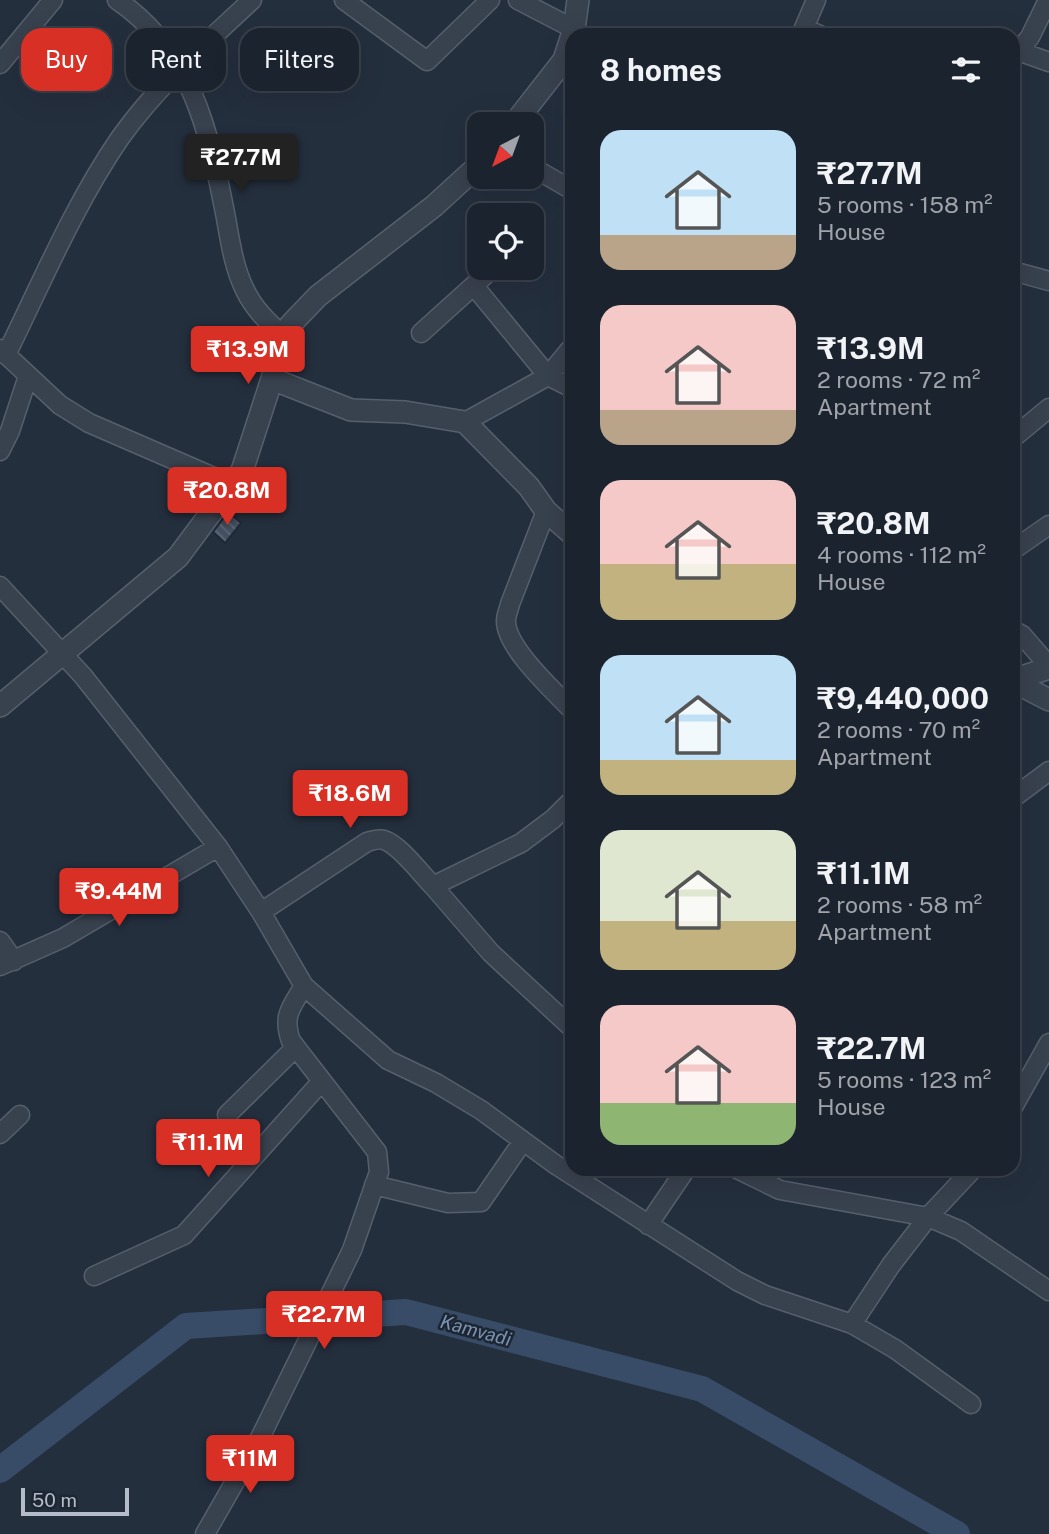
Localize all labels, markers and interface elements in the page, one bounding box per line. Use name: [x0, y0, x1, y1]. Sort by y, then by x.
chip: Buy: [21, 28, 112, 91]
chip: Rent: [126, 28, 226, 91]
chip: Filters: [240, 28, 359, 91]
icon: filters: [947, 51, 985, 89]
text: 8 homes: [600, 52, 722, 88]
north arrow: [467, 112, 544, 189]
map controls: [467, 112, 544, 280]
pin: ₹27.7M: [184, 134, 298, 194]
text: ₹27.7M: [201, 143, 282, 170]
text: ₹27.7M: [817, 155, 923, 191]
icon: home: [656, 158, 740, 242]
text: 5 rooms · 158 m²: [817, 191, 993, 218]
button: locate: [467, 203, 544, 280]
text: House: [817, 218, 885, 245]
pin: ₹13.9M: [191, 326, 305, 386]
text: ₹13.9M: [817, 330, 924, 366]
icon: home: [656, 333, 740, 417]
text: ₹13.9M: [207, 335, 289, 362]
text: 2 rooms · 72 m²: [817, 366, 980, 393]
text: Apartment: [817, 393, 932, 420]
pin: ₹20.8M: [170, 468, 284, 527]
text: ₹20.8M: [184, 476, 270, 503]
text: ₹20.8M: [817, 505, 930, 541]
icon: home: [656, 508, 740, 592]
text: 4 rooms · 112 m²: [817, 541, 986, 568]
text: House: [817, 568, 885, 595]
text: ₹9,440,000: [817, 680, 989, 716]
icon: home: [656, 683, 740, 767]
text: 2 rooms · 70 m²: [817, 716, 980, 743]
text: Apartment: [817, 743, 932, 770]
pin: ₹18.6M: [293, 770, 407, 830]
text: ₹18.6M: [309, 779, 391, 806]
text: ₹11.1M: [817, 855, 910, 891]
icon: home: [656, 858, 740, 942]
pin: ₹9.44M: [62, 869, 176, 928]
text: ₹9.44M: [75, 877, 163, 904]
text: 2 rooms · 58 m²: [817, 891, 982, 918]
text: Apartment: [817, 918, 932, 945]
text: ₹22.7M: [817, 1030, 926, 1066]
icon: home: [656, 1033, 740, 1117]
text: 5 rooms · 123 m²: [817, 1066, 991, 1093]
text: House: [817, 1093, 885, 1120]
pin: ₹11.1M: [151, 1120, 265, 1179]
text: ₹11.1M: [172, 1128, 244, 1155]
pin: ₹22.7M: [267, 1292, 381, 1351]
text: ₹22.7M: [282, 1300, 366, 1327]
water label: Kamvadi: [438, 1310, 514, 1350]
pin: ₹11M: [209, 1436, 291, 1495]
text: ₹11M: [222, 1444, 278, 1471]
scale bar: [21, 1485, 130, 1517]
text: 50 m: [32, 1489, 77, 1511]

